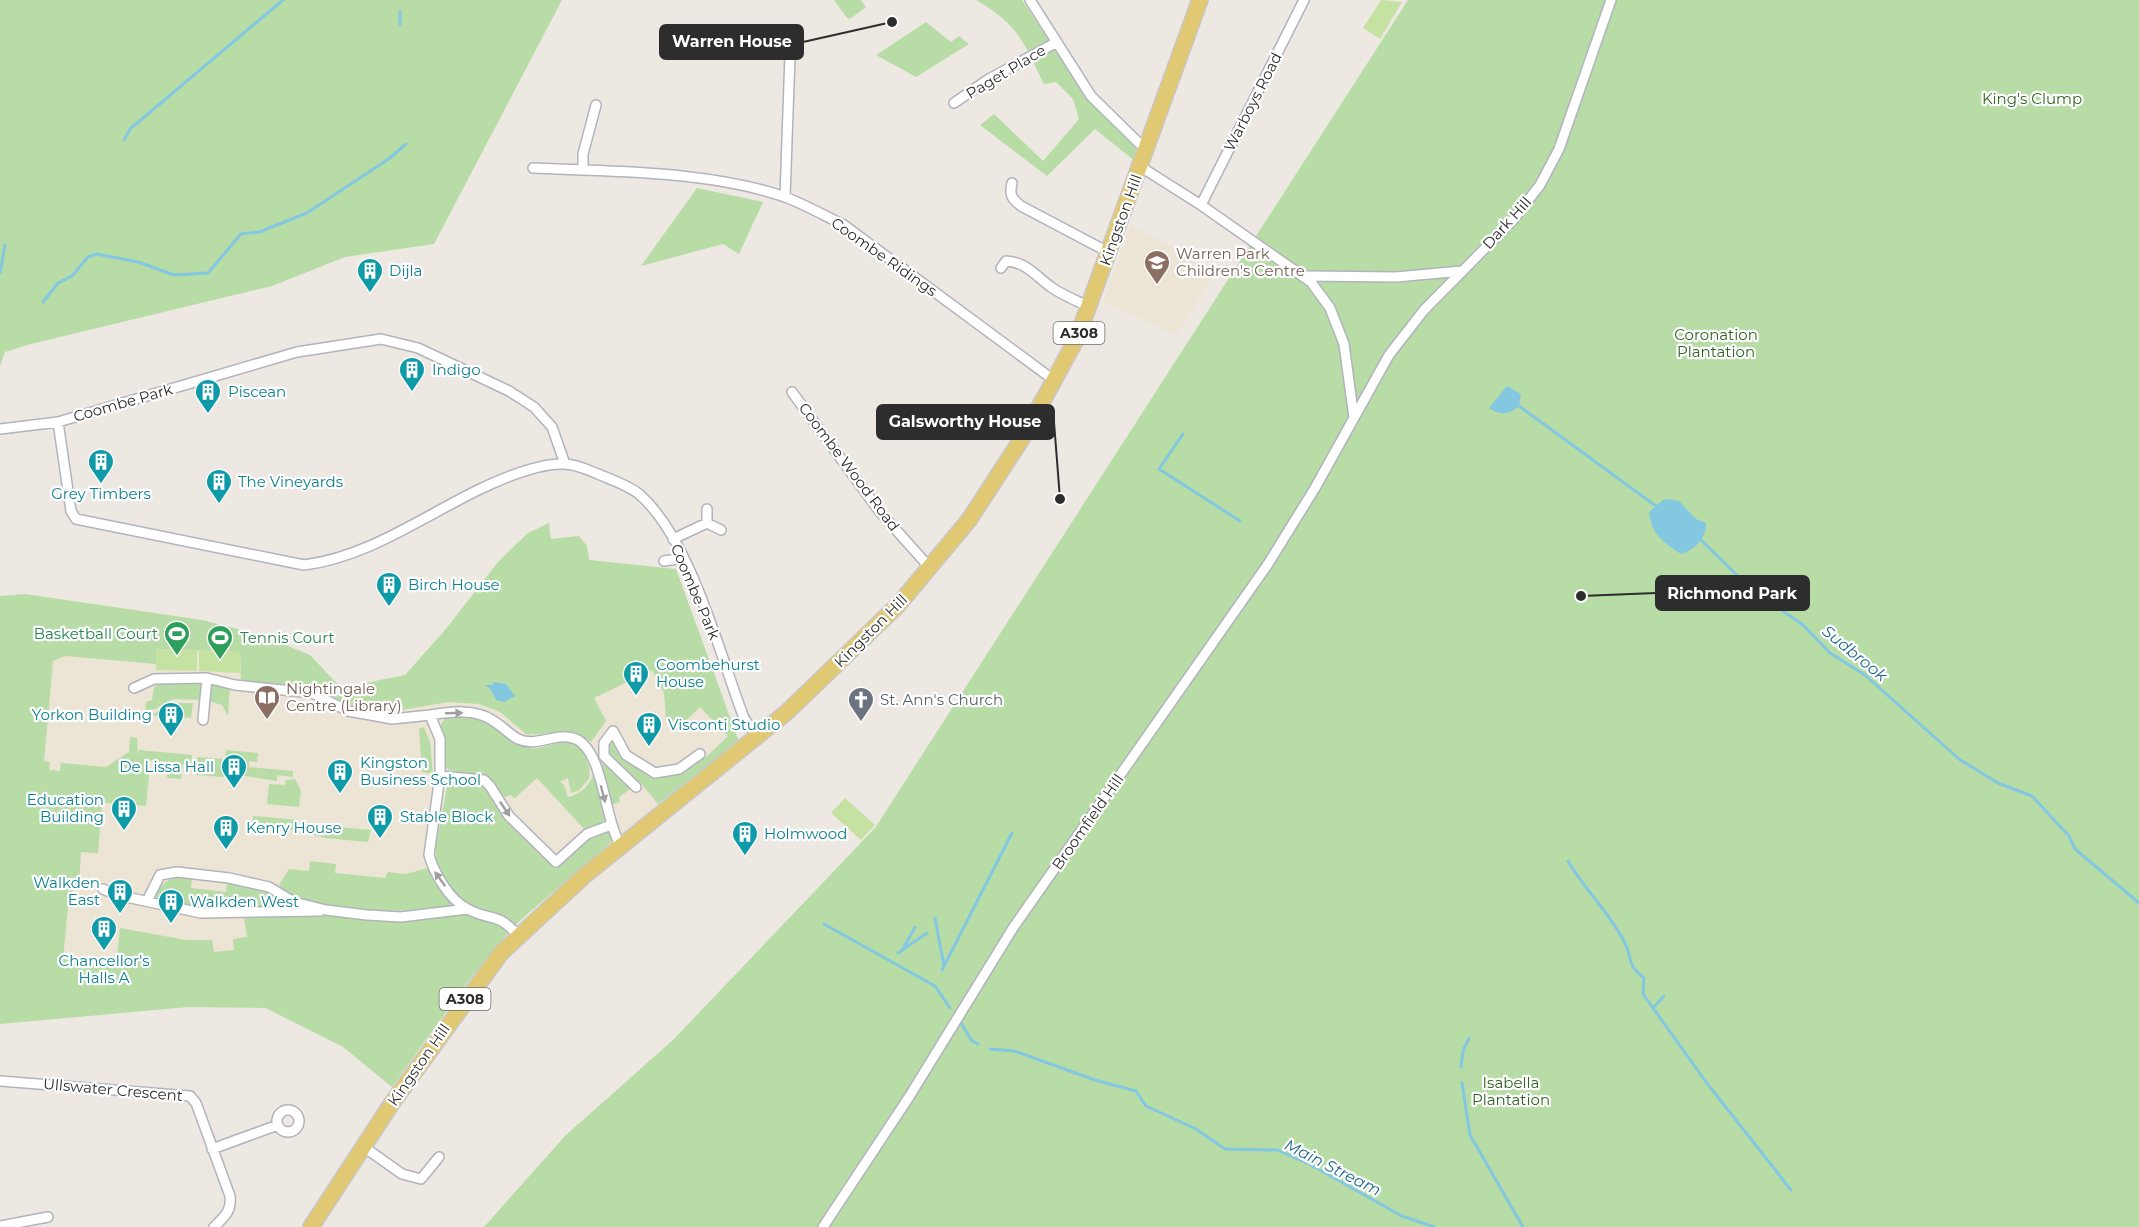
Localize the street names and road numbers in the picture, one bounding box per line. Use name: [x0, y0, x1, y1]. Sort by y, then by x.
street label: Paget Place: [962, 40, 1049, 103]
street label: Warboys Road: [1219, 49, 1286, 154]
street label: Kingston Hill: [1095, 171, 1146, 268]
street label: Dark Hill: [1478, 192, 1535, 253]
street label: Coombe Ridings: [828, 213, 941, 300]
road number: A308: [1054, 322, 1104, 344]
street label: Coombe Park: [71, 379, 175, 426]
street label: Coombe Wood Road: [795, 399, 904, 535]
street label: Coombe Park: [667, 541, 724, 643]
street label: Kingston Hill: [830, 590, 911, 671]
street label: Broomfield Hill: [1048, 770, 1128, 873]
road number: A308: [440, 988, 490, 1010]
street label: Kingston Hill: [383, 1020, 454, 1109]
street label: Ullswater Crescent: [42, 1074, 184, 1105]

